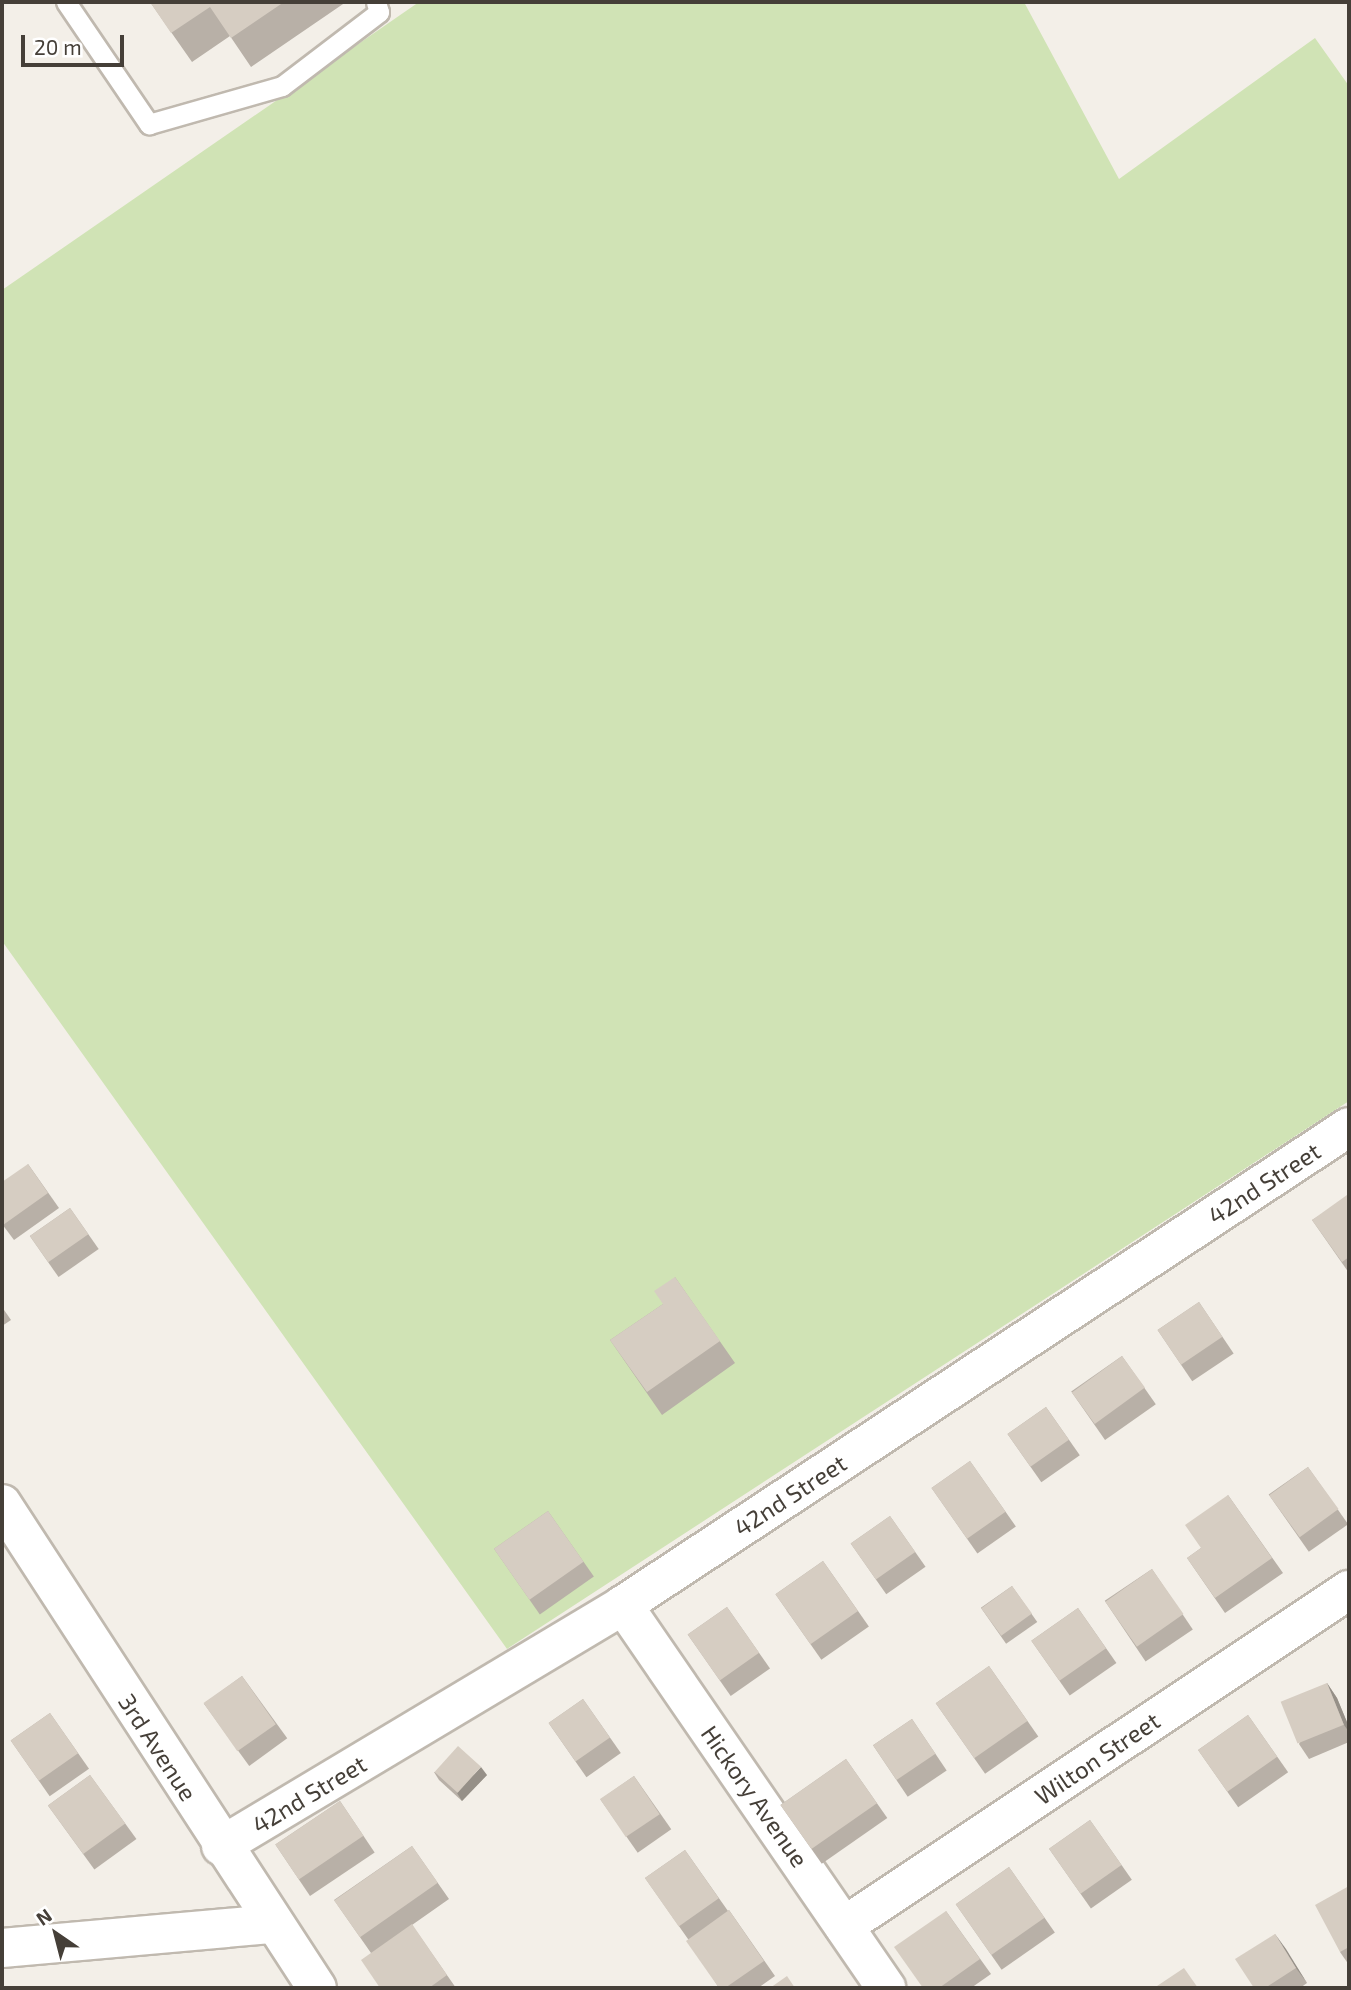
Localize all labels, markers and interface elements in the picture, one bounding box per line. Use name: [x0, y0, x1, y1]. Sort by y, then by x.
scale bar: [24, 21, 128, 65]
text: 20 m: [34, 34, 82, 59]
street label: 42nd Street: [1202, 1136, 1326, 1230]
street label: 42nd Street: [728, 1448, 852, 1542]
street label: 3rd Avenue: [113, 1688, 203, 1806]
street label: Wilton Street: [1029, 1706, 1165, 1810]
street label: Hickory Avenue: [695, 1719, 815, 1873]
street label: 42nd Street: [247, 1749, 371, 1839]
north arrow: [21, 1899, 91, 1969]
text: N: [31, 1903, 56, 1930]

